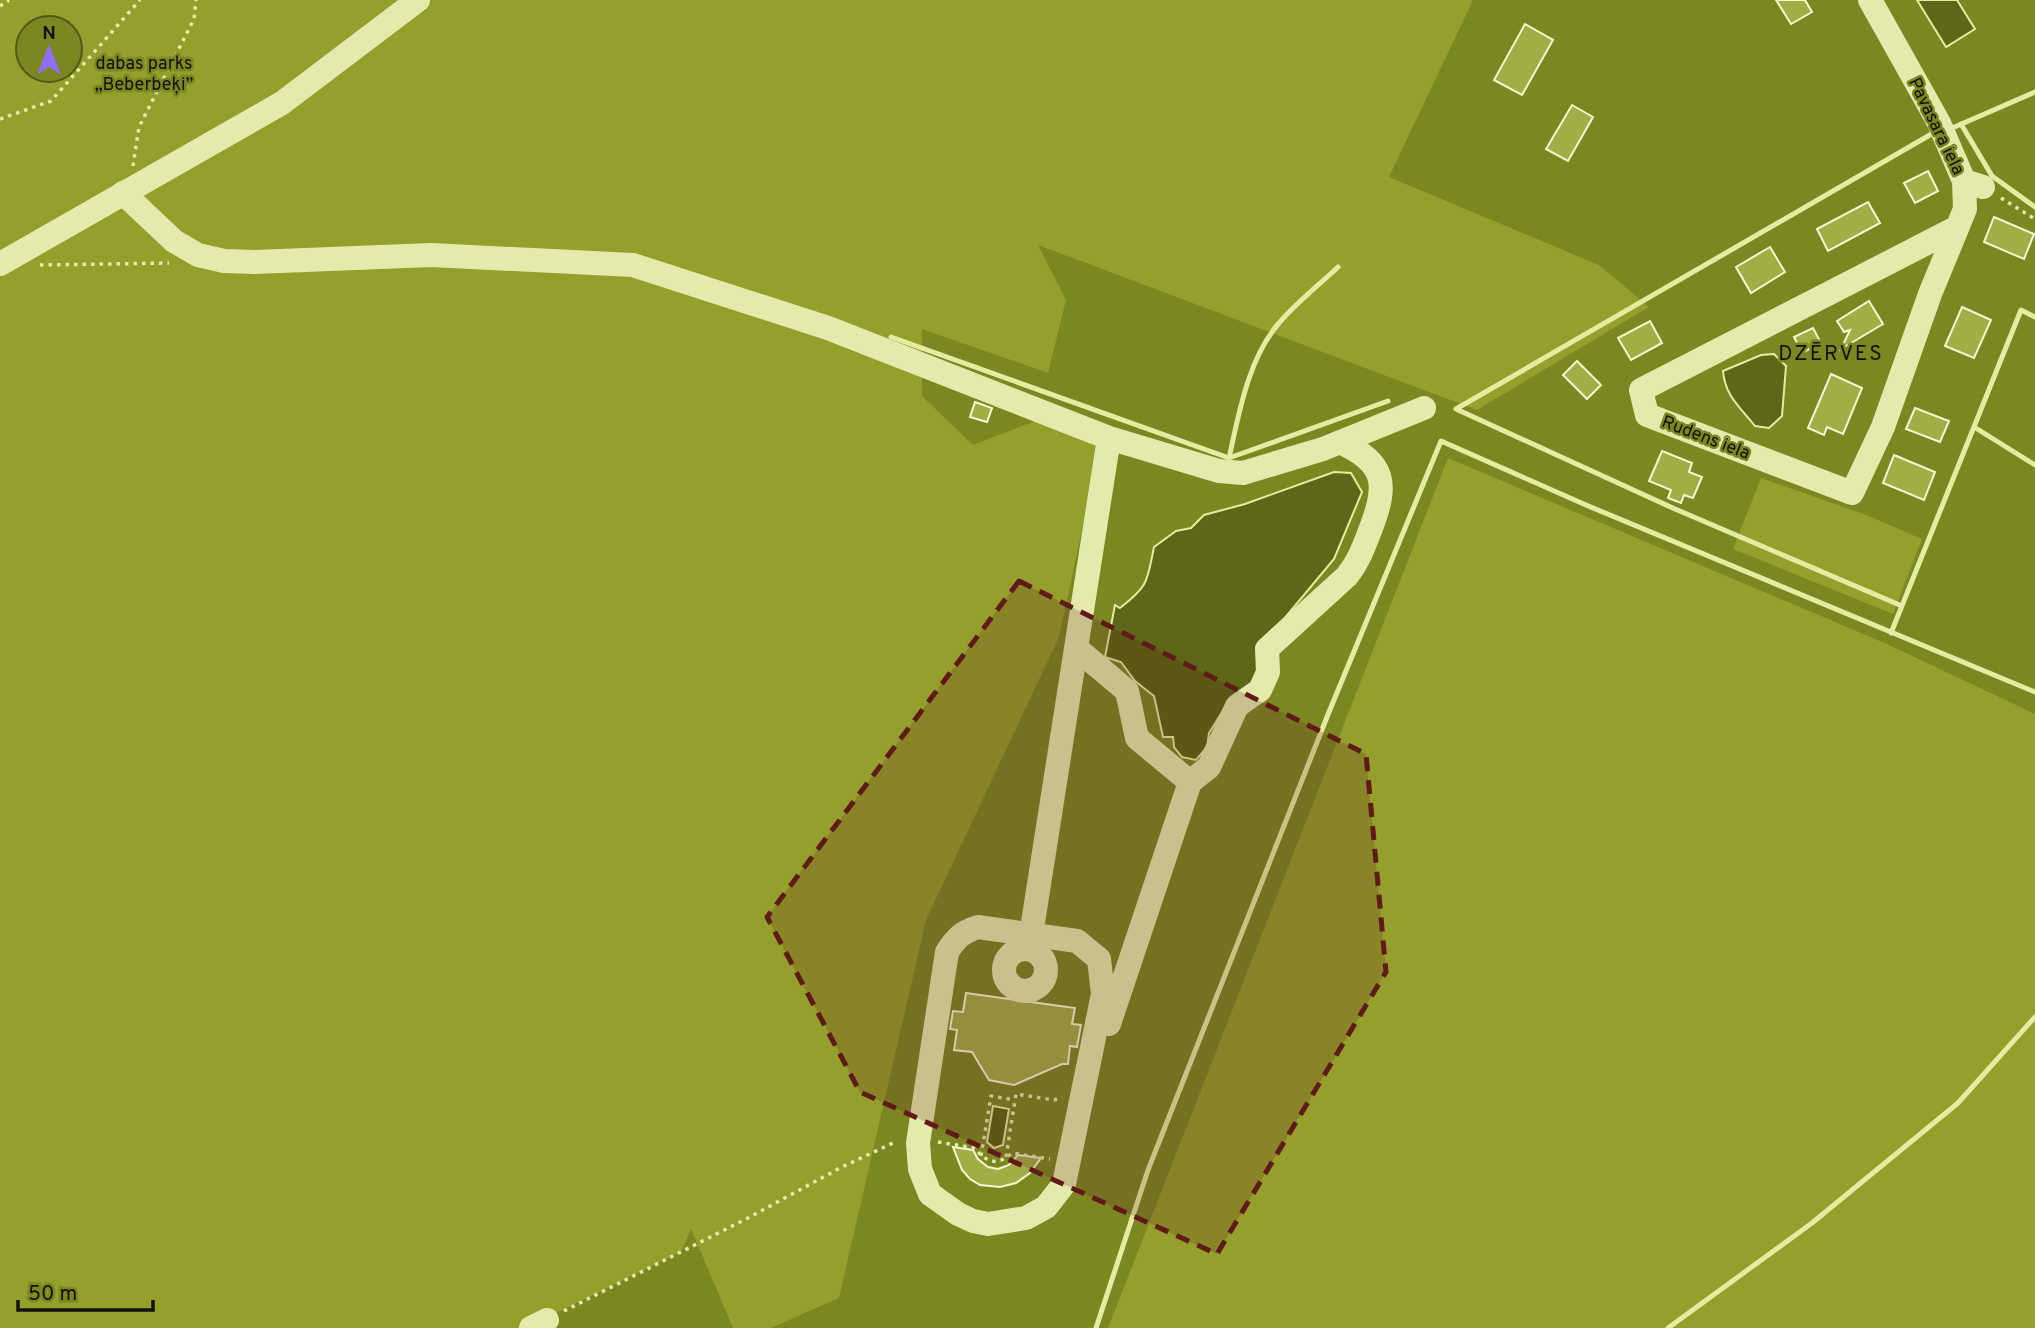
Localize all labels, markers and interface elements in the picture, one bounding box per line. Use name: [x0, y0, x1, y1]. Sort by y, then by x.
north arrow: [14, 14, 84, 84]
text: N: [42, 22, 56, 46]
park label: dabas parks „Beberbeķi”: [95, 53, 194, 97]
street label: Pavasara iela: [1902, 74, 1969, 179]
district label: DZĒRVES: [1778, 341, 1884, 368]
street label: Rudens iela: [1658, 411, 1753, 466]
scale bar: [18, 1268, 152, 1312]
text: 50 m: [28, 1281, 77, 1308]

